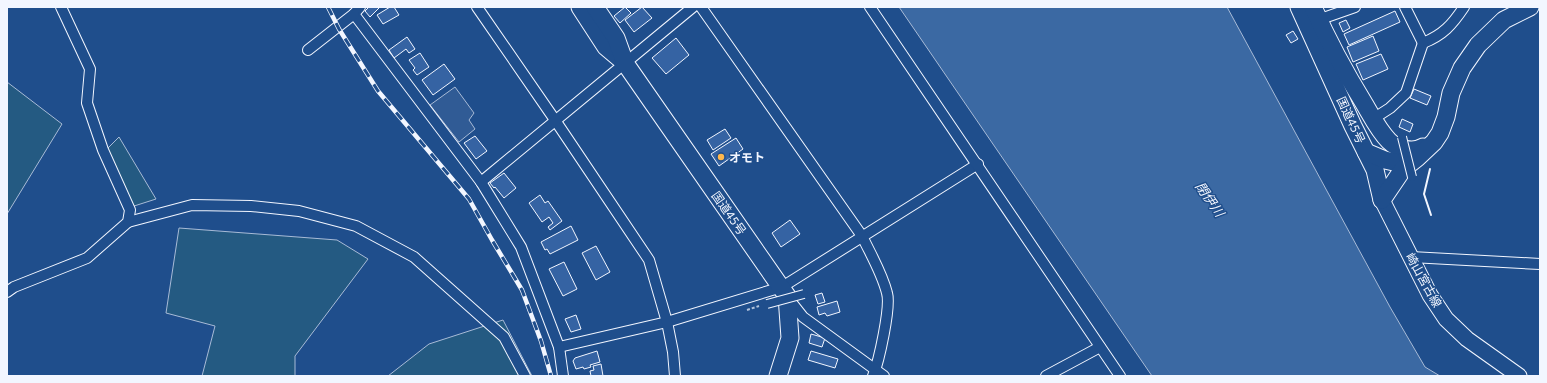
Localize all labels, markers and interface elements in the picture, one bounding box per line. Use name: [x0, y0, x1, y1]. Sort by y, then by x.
street label: 国道45号: [1334, 94, 1368, 146]
place label: オモト: [729, 150, 765, 165]
marker: オモト: [716, 152, 726, 162]
water label: 閉伊川: [1192, 178, 1229, 221]
street label: 国道45号: [709, 188, 749, 238]
street label: 崎山宮古線: [1403, 250, 1445, 310]

